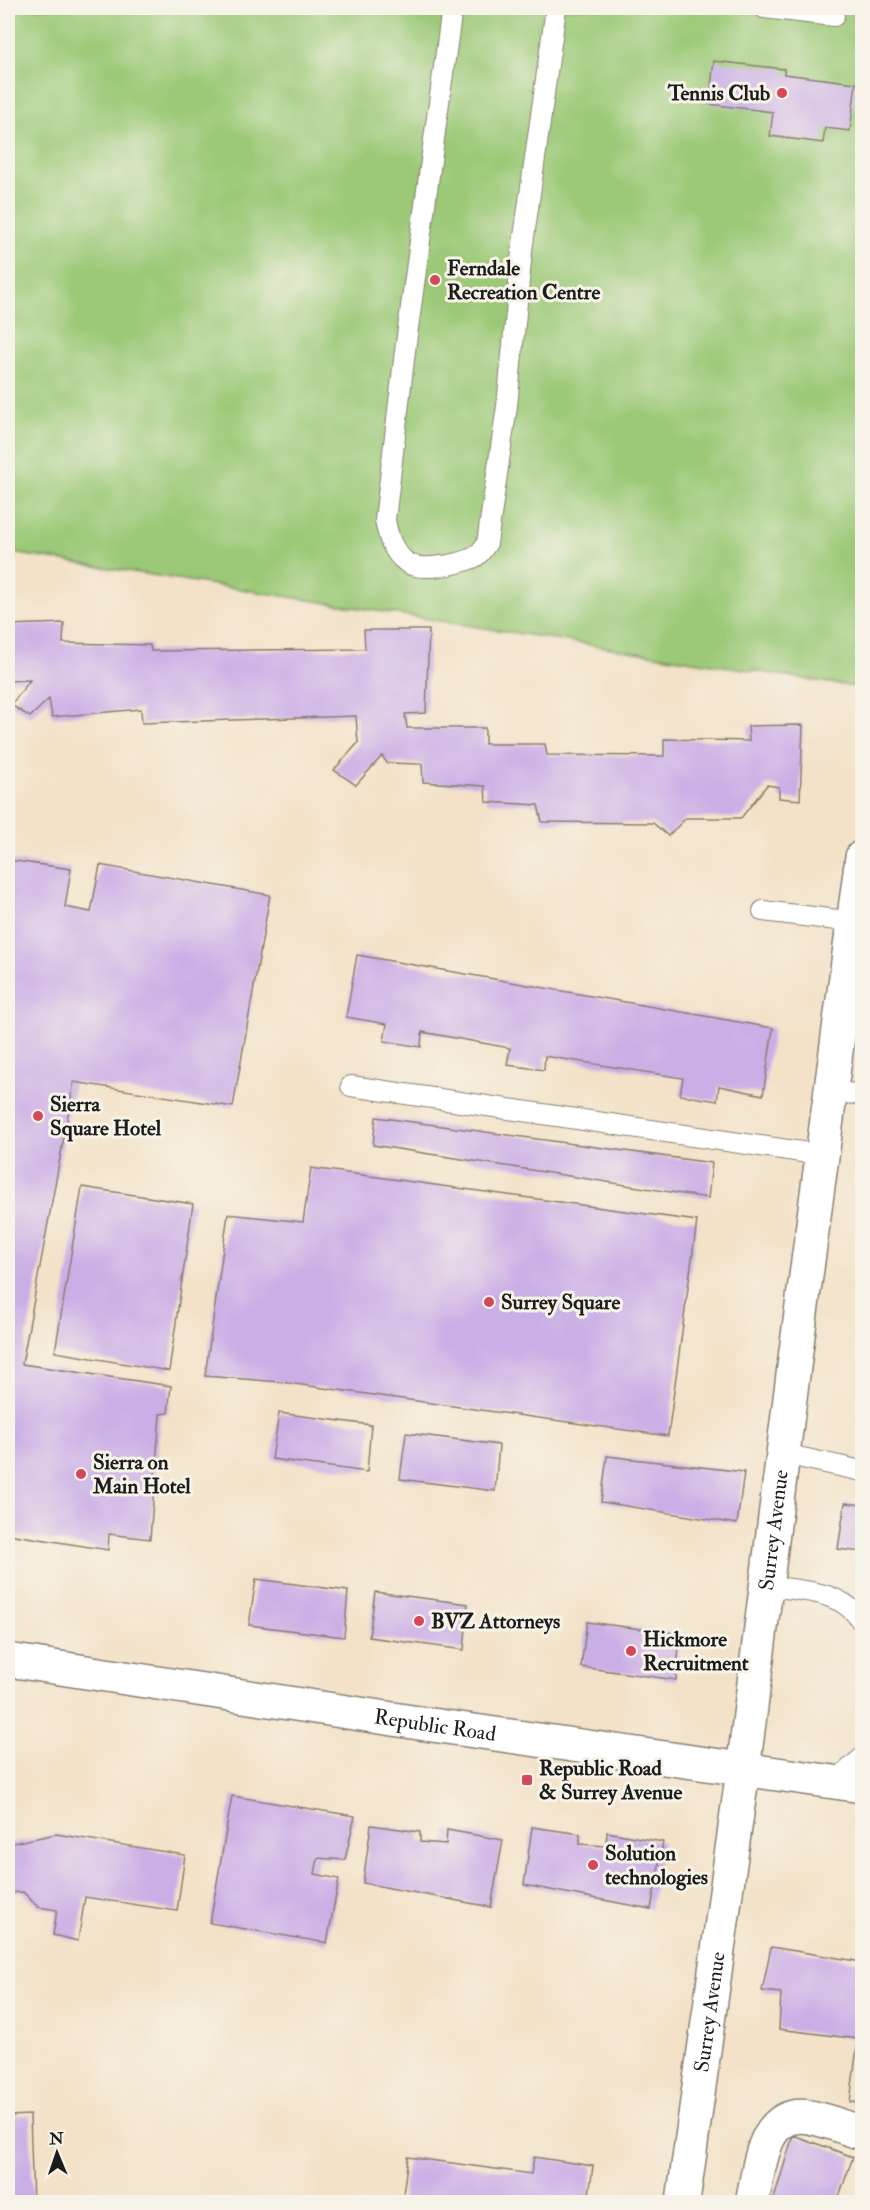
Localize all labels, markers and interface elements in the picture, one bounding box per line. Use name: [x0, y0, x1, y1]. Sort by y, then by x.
place label: Tennis Club: [667, 80, 771, 107]
marker: Tennis Club: [775, 86, 789, 100]
place label: Ferndale Recreation Centre: [447, 255, 600, 306]
marker: Ferndale Recreation Centre: [428, 273, 442, 287]
place label: Sierra Square Hotel: [50, 1091, 162, 1142]
marker: Sierra Square Hotel: [31, 1109, 45, 1123]
place label: Surrey Square: [501, 1289, 620, 1316]
marker: Surrey Square: [482, 1295, 496, 1309]
place label: Sierra on Main Hotel: [92, 1449, 191, 1500]
marker: Sierra on Main Hotel: [74, 1467, 88, 1481]
street label: Surrey Avenue: [753, 1468, 795, 1592]
place label: BVZ Attorneys: [431, 1608, 560, 1635]
marker: BVZ Attorneys: [412, 1614, 426, 1628]
place label: Hickmore Recruitment: [643, 1626, 749, 1677]
marker: Hickmore Recruitment: [624, 1644, 638, 1658]
street label: Republic Road: [372, 1703, 498, 1748]
place label: Republic Road & Surrey Avenue: [539, 1755, 682, 1806]
marker: Republic Road & Surrey Avenue: [520, 1773, 534, 1787]
place label: Solution technologies: [605, 1840, 708, 1891]
marker: Solution technologies: [586, 1858, 600, 1872]
street label: Surrey Avenue: [688, 1950, 732, 2074]
north arrow: [27, 2123, 87, 2183]
text: N: [48, 2129, 65, 2149]

